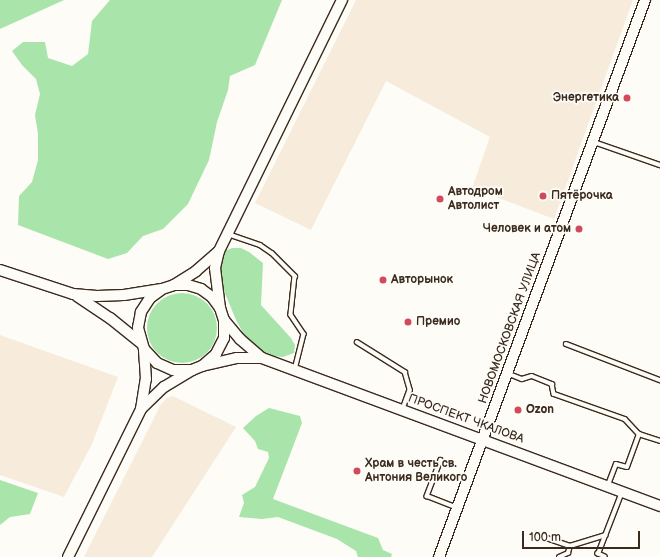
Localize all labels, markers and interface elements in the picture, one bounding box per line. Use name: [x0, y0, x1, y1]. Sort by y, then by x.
place label: Энергетика: [553, 91, 619, 105]
marker: Энергетика: [622, 93, 632, 103]
place label: Автодром Автолист: [448, 185, 503, 213]
place label: Пятёрочка: [551, 189, 613, 203]
marker: Пятёрочка: [538, 191, 548, 201]
marker: Автодром Автолист: [435, 194, 445, 204]
place label: Человек и атом: [483, 222, 571, 236]
marker: Человек и атом: [574, 224, 584, 234]
street label: НОВОМОСКОВСКАЯ УЛИЦА: [476, 250, 544, 406]
place label: Авторынок: [391, 273, 453, 287]
marker: Авторынок: [378, 275, 388, 285]
place label: Премио: [416, 315, 460, 329]
marker: Премио: [403, 317, 413, 327]
street label: ПРОСПЕКТ ЧКАЛОВА: [406, 391, 526, 447]
place label: Ozon: [526, 403, 554, 417]
marker: Ozon: [513, 405, 523, 415]
place label: Храм в честь св. Антония Великого: [365, 457, 467, 485]
marker: Храм в честь св. Антония Великого: [352, 466, 362, 476]
scale bar: [524, 523, 642, 549]
text: 100 m: [529, 530, 561, 545]

